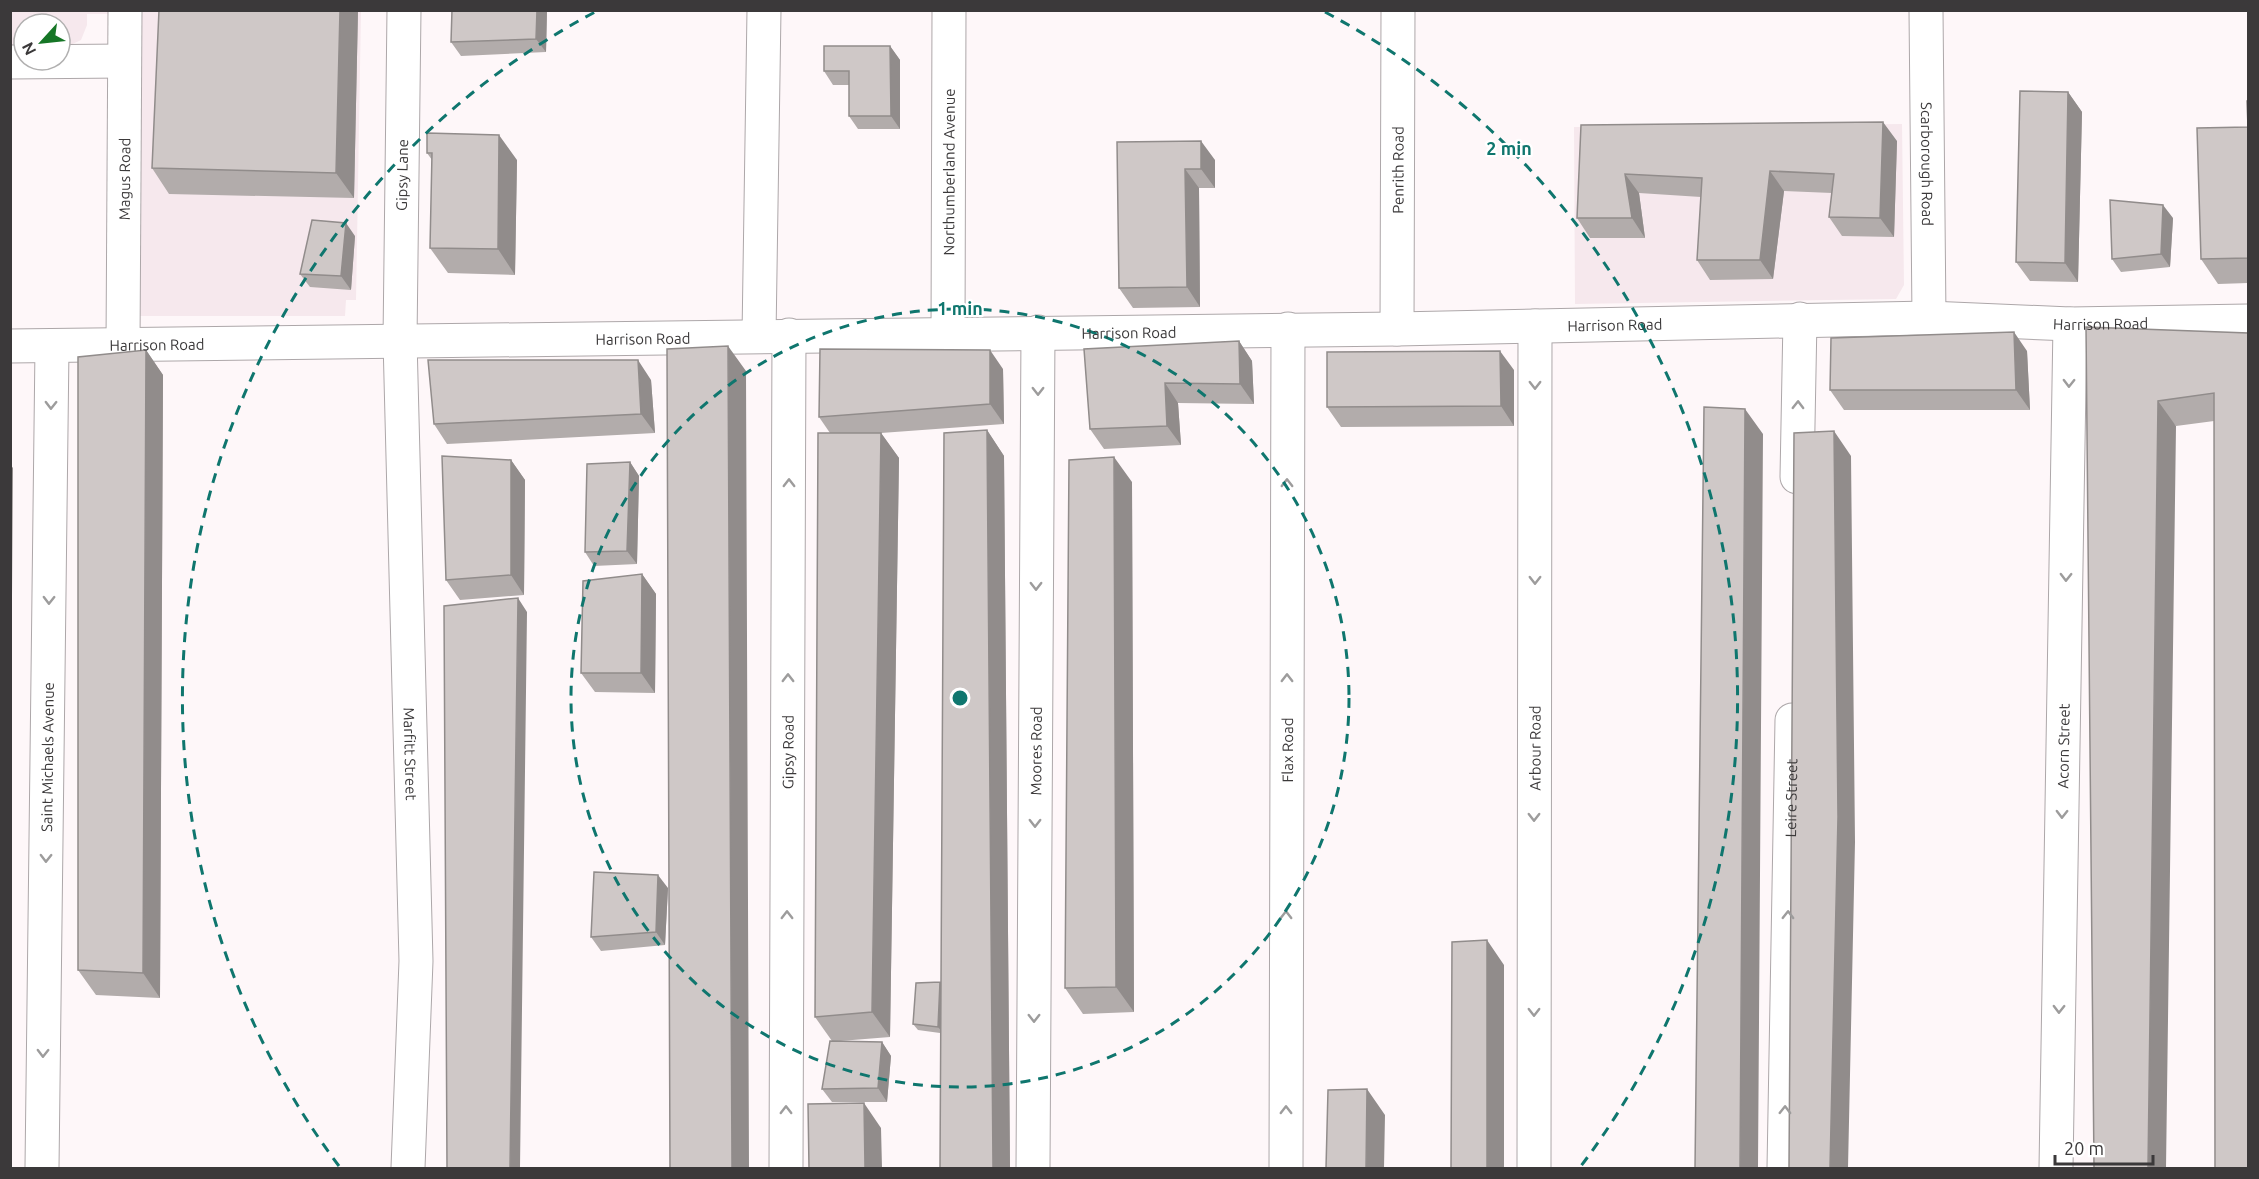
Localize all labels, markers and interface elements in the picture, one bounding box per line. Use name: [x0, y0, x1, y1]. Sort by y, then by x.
north arrow: [12, 12, 72, 72]
text: N: [18, 39, 39, 58]
street label: Northumberland Avenue: [940, 88, 957, 256]
street label: Scarborough Road: [1918, 102, 1937, 226]
street label: Penrith Road: [1389, 126, 1406, 214]
street label: Magus Road: [115, 138, 133, 220]
text: 2 min: [1486, 138, 1532, 158]
street label: Gipsy Lane: [393, 139, 411, 211]
text: 1 min: [937, 298, 983, 318]
street label: Harrison Road: [2053, 314, 2148, 333]
street label: Harrison Road: [1567, 315, 1663, 334]
street label: Harrison Road: [1081, 323, 1177, 341]
street label: Harrison Road: [595, 329, 691, 347]
street label: Harrison Road: [109, 335, 205, 353]
one-way arrow: [2063, 378, 2076, 387]
one-way arrow: [1529, 380, 1541, 389]
one-way arrow: [1032, 386, 1044, 395]
one-way arrow: [45, 401, 57, 410]
one-way arrow: [1792, 401, 1804, 410]
one-way arrow: [783, 479, 795, 488]
one-way arrow: [1281, 479, 1293, 488]
one-way arrow: [2060, 573, 2072, 582]
one-way arrow: [1529, 575, 1541, 584]
one-way arrow: [1030, 581, 1042, 590]
one-way arrow: [43, 596, 55, 605]
one-way arrow: [782, 674, 794, 683]
one-way arrow: [1281, 674, 1293, 683]
street label: Saint Michaels Avenue: [38, 682, 56, 832]
centre of rings: [950, 688, 970, 708]
street label: Acorn Street: [2054, 703, 2072, 789]
street label: Arbour Road: [1526, 705, 1543, 791]
street label: Moores Road: [1027, 706, 1044, 796]
street label: Marfitt Street: [401, 707, 420, 801]
street label: Gipsy Road: [779, 715, 796, 789]
street label: Flax Road: [1278, 717, 1296, 783]
street label: Leire Street: [1781, 758, 1800, 838]
one-way arrow: [2056, 810, 2068, 819]
one-way arrow: [1528, 812, 1540, 821]
one-way arrow: [1029, 818, 1041, 827]
one-way arrow: [39, 854, 52, 863]
one-way arrow: [781, 911, 793, 920]
one-way arrow: [1280, 911, 1292, 920]
one-way arrow: [1782, 911, 1795, 920]
one-way arrow: [2053, 1005, 2065, 1014]
one-way arrow: [1528, 1007, 1540, 1016]
one-way arrow: [1027, 1013, 1040, 1022]
one-way arrow: [37, 1049, 49, 1058]
one-way arrow: [780, 1106, 792, 1115]
one-way arrow: [1280, 1106, 1292, 1115]
one-way arrow: [1778, 1106, 1791, 1115]
scale bar: [2055, 1128, 2152, 1166]
text: 20 m: [2064, 1138, 2104, 1158]

